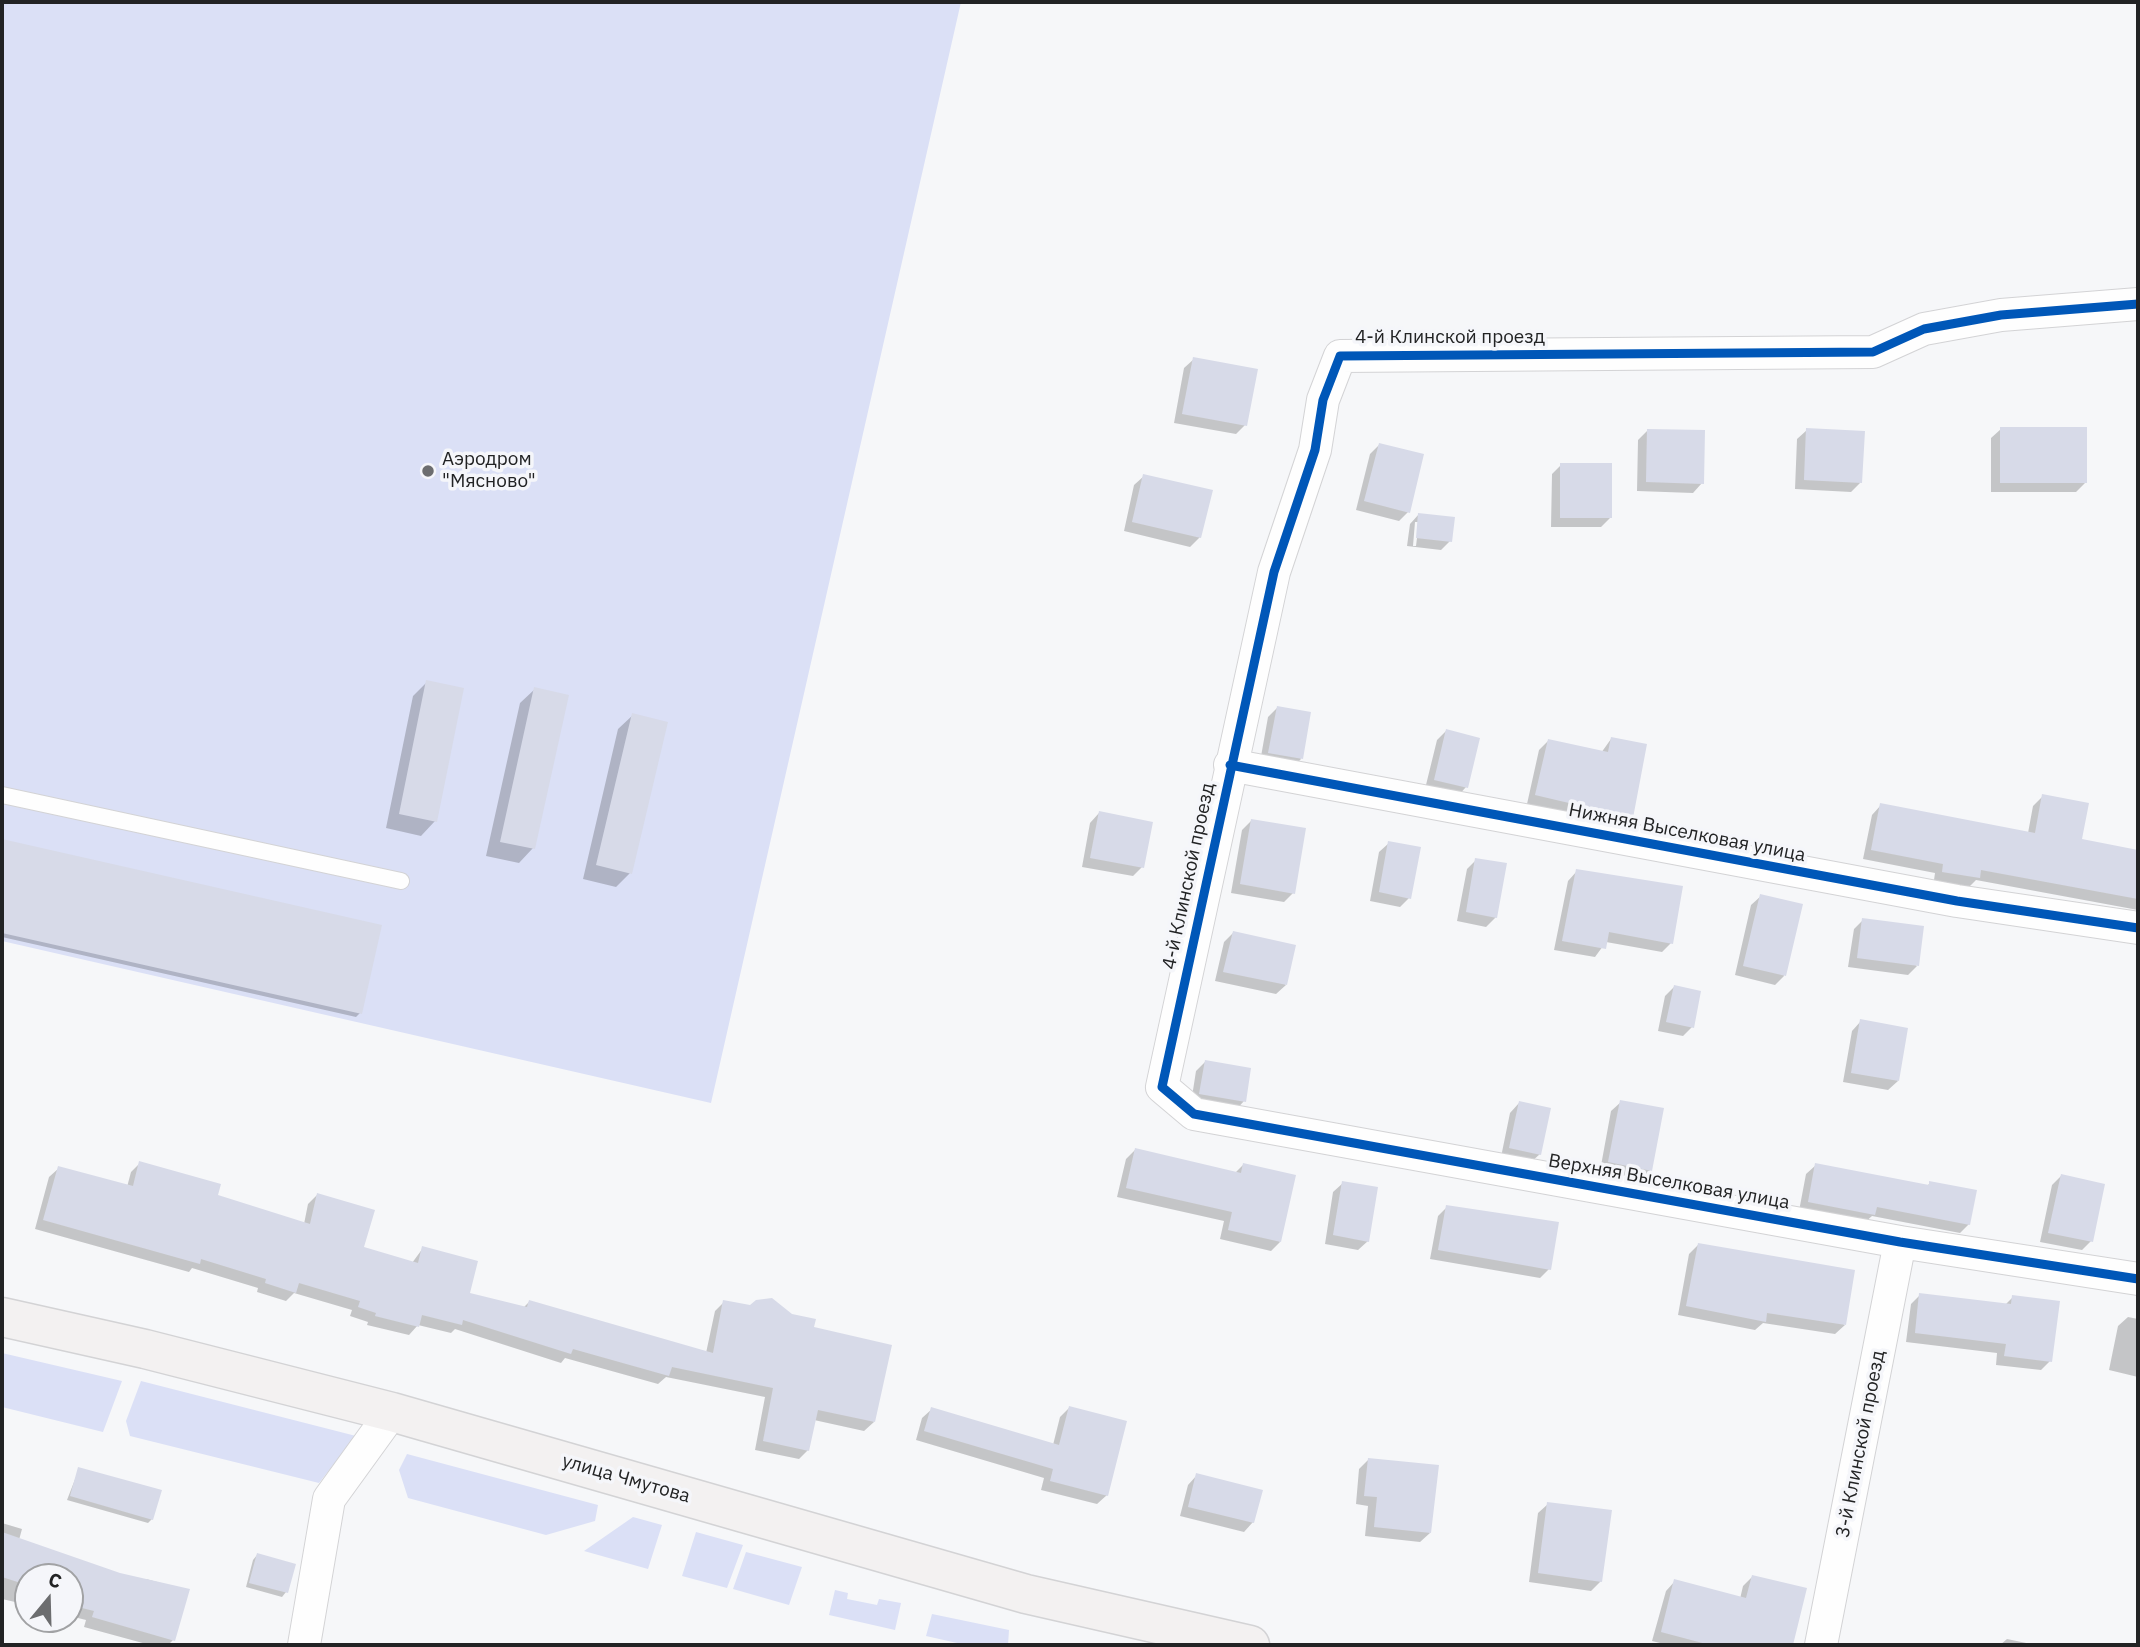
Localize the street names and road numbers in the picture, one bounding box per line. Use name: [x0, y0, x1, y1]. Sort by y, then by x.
street label: 4-й Клинской проезд: [1355, 327, 1545, 349]
street label: 4-й Клинской проезд: [1158, 781, 1220, 971]
street label: Нижняя Выселковая улица: [1567, 799, 1807, 867]
street label: Верхняя Выселковая улица: [1547, 1150, 1791, 1214]
street label: 3-й Клинской проезд: [1832, 1348, 1890, 1540]
street label: улица Чмутова: [559, 1450, 693, 1508]

